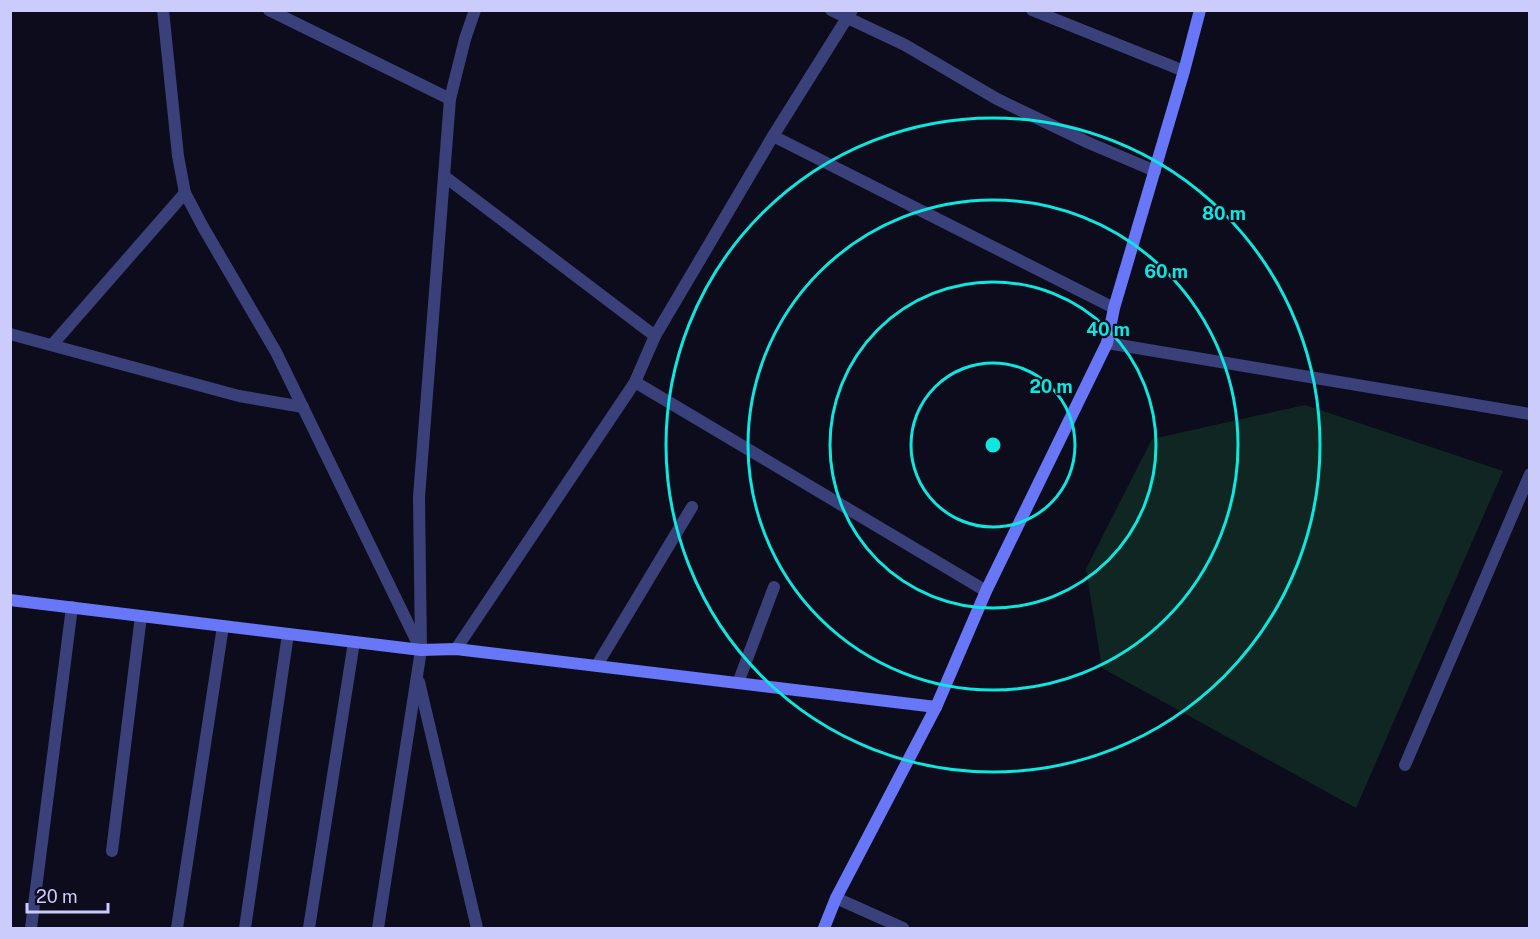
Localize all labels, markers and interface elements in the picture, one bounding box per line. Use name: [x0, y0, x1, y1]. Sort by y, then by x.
text: 80 m: [1202, 203, 1246, 224]
text: 60 m: [1144, 261, 1188, 282]
text: 40 m: [1086, 319, 1130, 340]
text: 20 m: [1029, 376, 1073, 397]
centre of rings: [983, 435, 1003, 455]
scale bar: [27, 876, 108, 914]
text: 20 m: [36, 886, 78, 907]

